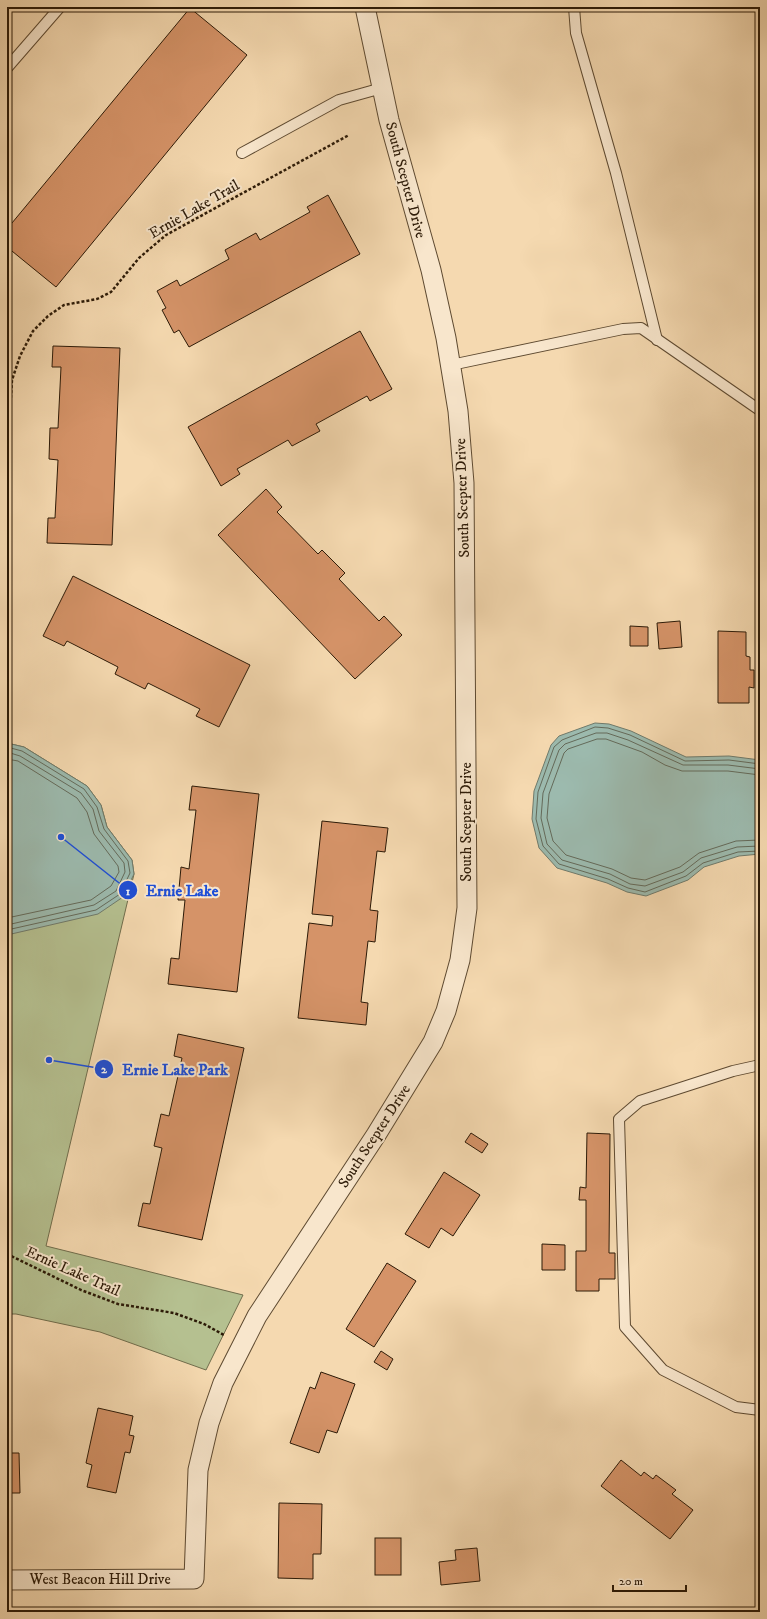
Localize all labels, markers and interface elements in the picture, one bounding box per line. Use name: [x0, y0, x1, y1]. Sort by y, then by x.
street label: South Scepter Drive: [381, 120, 430, 240]
street label: Ernie Lake Trail: [146, 176, 243, 243]
street label: South Scepter Drive: [451, 438, 474, 558]
street label: South Scepter Drive: [457, 762, 476, 882]
callout: Ernie Lake: [118, 876, 226, 904]
text: Ernie Lake: [146, 881, 219, 901]
text: 1: [126, 884, 131, 899]
callout: Ernie Lake Park: [94, 1055, 235, 1083]
text: Ernie Lake Park: [122, 1060, 229, 1080]
text: 2: [101, 1062, 108, 1077]
street label: South Scepter Drive: [334, 1081, 415, 1192]
street label: Ernie Lake Trail: [23, 1242, 123, 1301]
scale bar: [613, 1567, 686, 1593]
street label: West Beacon Hill Drive: [28, 1570, 171, 1589]
text: 20 m: [619, 1574, 643, 1589]

